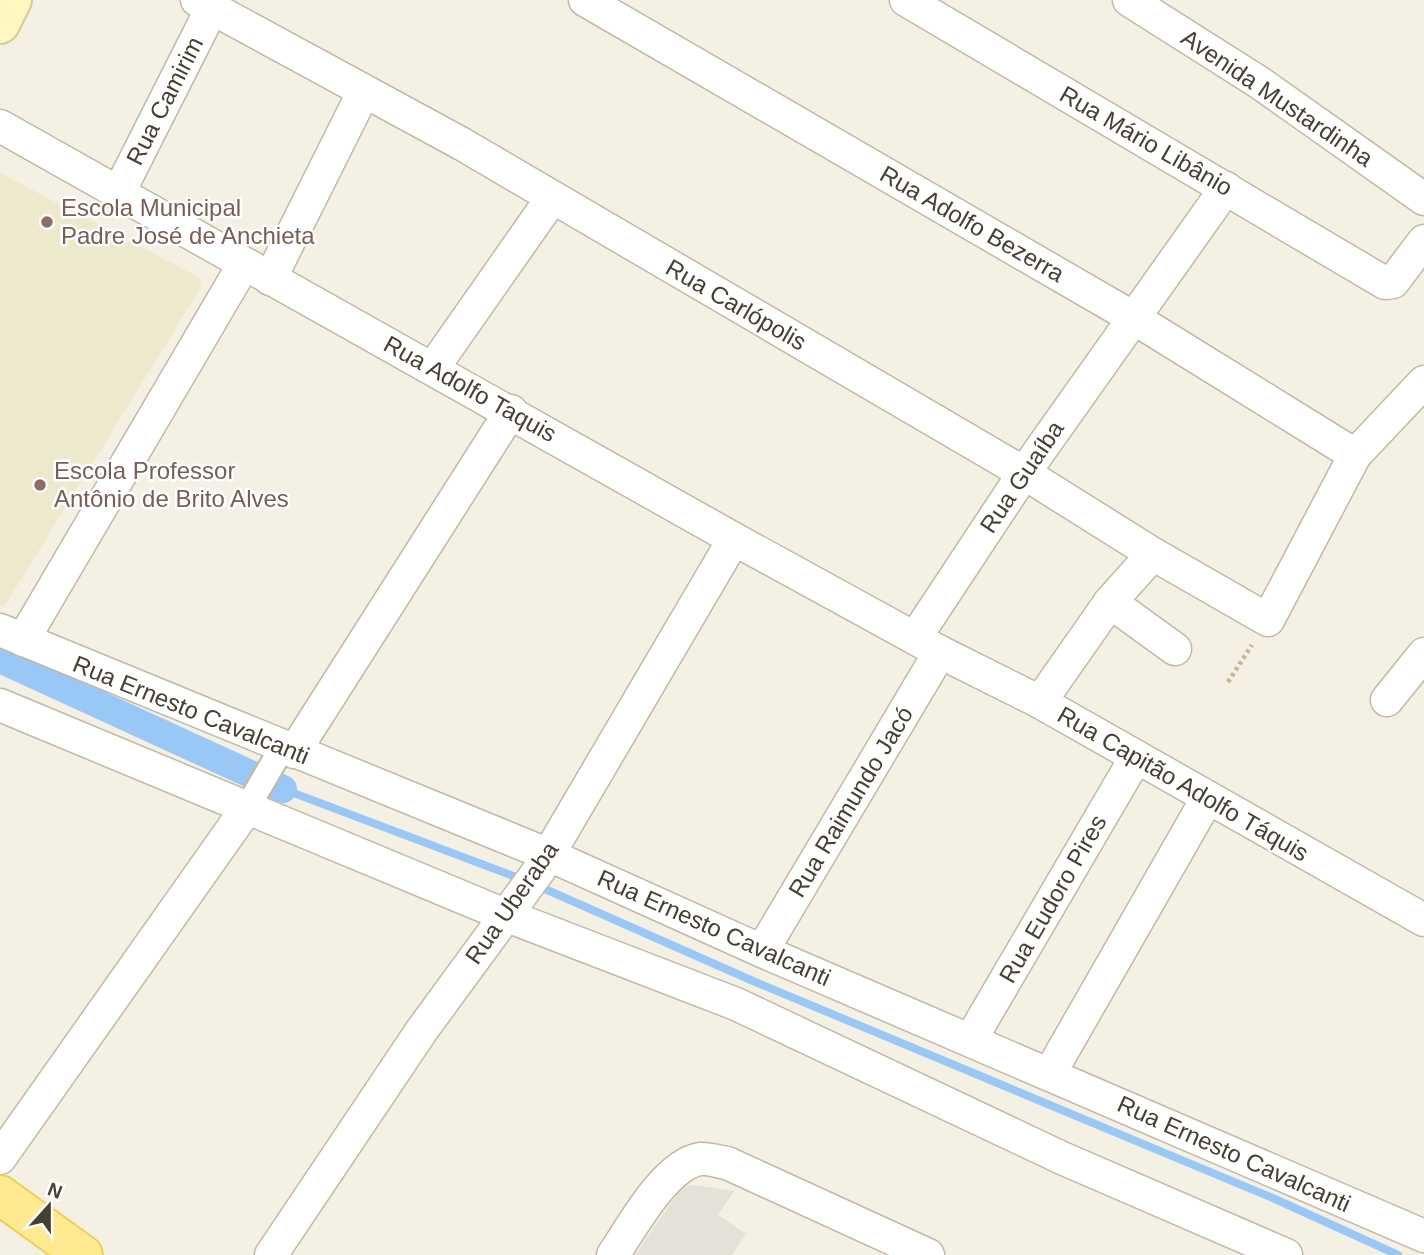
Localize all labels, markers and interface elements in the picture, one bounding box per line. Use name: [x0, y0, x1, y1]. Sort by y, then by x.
street label: Avenida Mustardinha: [1176, 23, 1379, 172]
street label: Rua Camirim: [121, 32, 208, 169]
street label: Rua Mário Libânio: [1055, 80, 1237, 201]
street label: Rua Adolfo Bezerra: [875, 160, 1070, 288]
place label: Escola Municipal Padre José de Anchieta: [61, 194, 315, 249]
marker: Escola Municipal Padre José de Anchieta: [39, 214, 55, 230]
street label: Rua Carlópolis: [661, 254, 811, 356]
street label: Rua Adolfo Taquis: [379, 330, 561, 447]
street label: Rua Guaíba: [974, 415, 1069, 538]
place label: Escola Professor Antônio de Brito Alves: [54, 457, 289, 512]
marker: Escola Professor Antônio de Brito Alves: [32, 477, 48, 493]
street label: Rua Ernesto Cavalcanti: [69, 650, 313, 769]
street label: Rua Capitão Adolfo Táquis: [1053, 701, 1313, 867]
street label: Rua Raimundo Jacó: [783, 702, 918, 902]
street label: Rua Eudoro Pires: [994, 810, 1112, 988]
street label: Rua Uberaba: [460, 836, 564, 969]
street label: Rua Ernesto Cavalcanti: [594, 864, 835, 991]
street label: Rua Ernesto Cavalcanti: [1114, 1090, 1355, 1217]
north arrow: [14, 1171, 84, 1241]
text: N: [45, 1178, 65, 1203]

